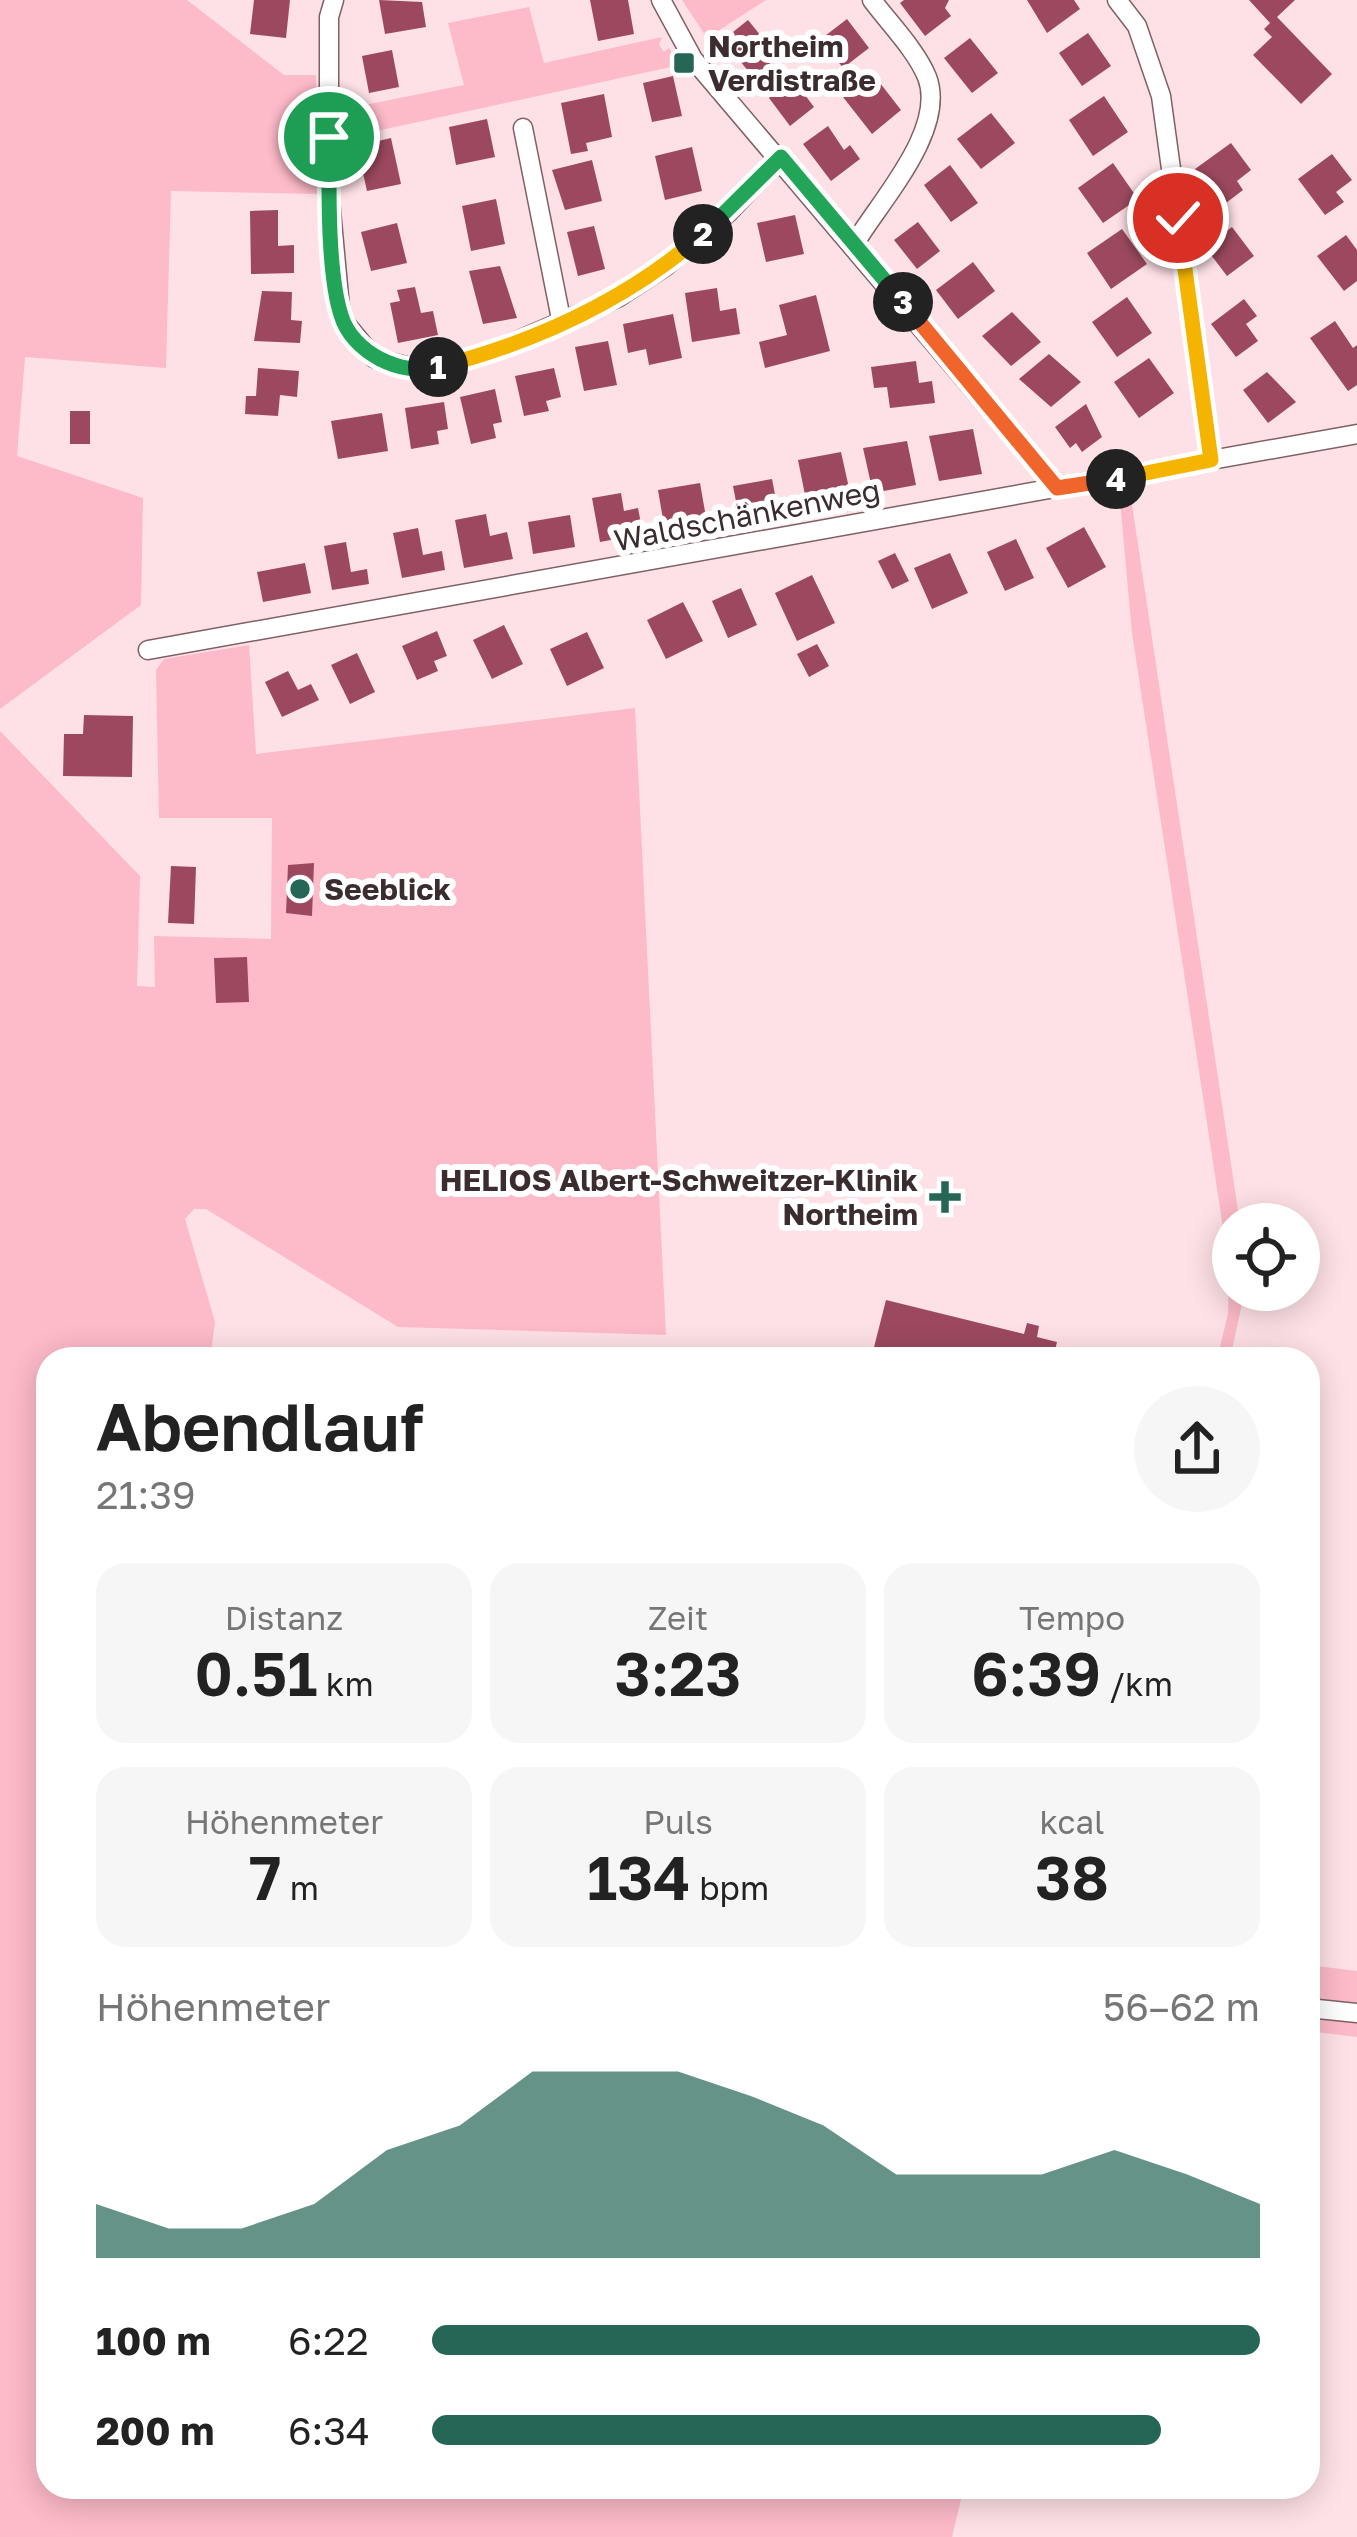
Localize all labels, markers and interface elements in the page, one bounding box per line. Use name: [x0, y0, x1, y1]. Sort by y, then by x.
place label: Northeim Verdistraße: [708, 28, 876, 98]
marker: Northeim Verdistraße: [671, 50, 697, 76]
pin: [278, 86, 380, 188]
icon: arrive: [296, 104, 362, 170]
pin: [1127, 167, 1229, 269]
icon: check: [1145, 185, 1211, 251]
pin: 2: [673, 204, 733, 264]
text: 2: [693, 214, 713, 253]
pin: 3: [873, 272, 933, 332]
text: 3: [893, 282, 913, 321]
pin: 1: [408, 337, 468, 397]
text: 1: [430, 347, 447, 386]
pin: 4: [1086, 449, 1146, 509]
text: 4: [1106, 459, 1126, 498]
street label: Waldschänkenweg: [611, 472, 883, 558]
place label: Seeblick: [324, 871, 451, 907]
marker: Seeblick: [287, 876, 313, 902]
place label: HELIOS Albert-Schweitzer-Klinik Northeim: [440, 1162, 919, 1232]
marker: HELIOS Albert-Schweitzer-Klinik Northeim: [929, 1181, 961, 1213]
map controls: [1212, 1203, 1320, 1311]
button: locate: [1212, 1203, 1320, 1311]
text: Abendlauf: [96, 1386, 424, 1466]
button: share: [1134, 1386, 1260, 1512]
text: 21:39: [96, 1471, 196, 1518]
text: Distanz: [225, 1598, 343, 1637]
text: Zeit: [648, 1598, 708, 1637]
text: Tempo: [1019, 1598, 1125, 1637]
text: 0.51: [194, 1637, 318, 1709]
text: 3:23: [614, 1637, 742, 1709]
text: 6:39: [971, 1637, 1101, 1709]
text: km: [318, 1664, 374, 1703]
text: /km: [1101, 1664, 1173, 1703]
text: Höhenmeter: [185, 1802, 383, 1841]
text: Puls: [643, 1802, 713, 1841]
text: kcal: [1039, 1802, 1105, 1841]
text: 7: [249, 1841, 281, 1913]
text: 134: [587, 1841, 691, 1913]
text: 38: [1035, 1841, 1109, 1913]
text: m: [281, 1868, 319, 1907]
text: bpm: [691, 1868, 769, 1907]
text: Höhenmeter: [96, 1983, 330, 2030]
text: 56–62 m: [1103, 1983, 1260, 2030]
text: 100 m: [96, 2317, 211, 2364]
text: 6:22: [288, 2317, 369, 2364]
text: 200 m: [96, 2407, 214, 2454]
text: 6:34: [288, 2407, 370, 2454]

